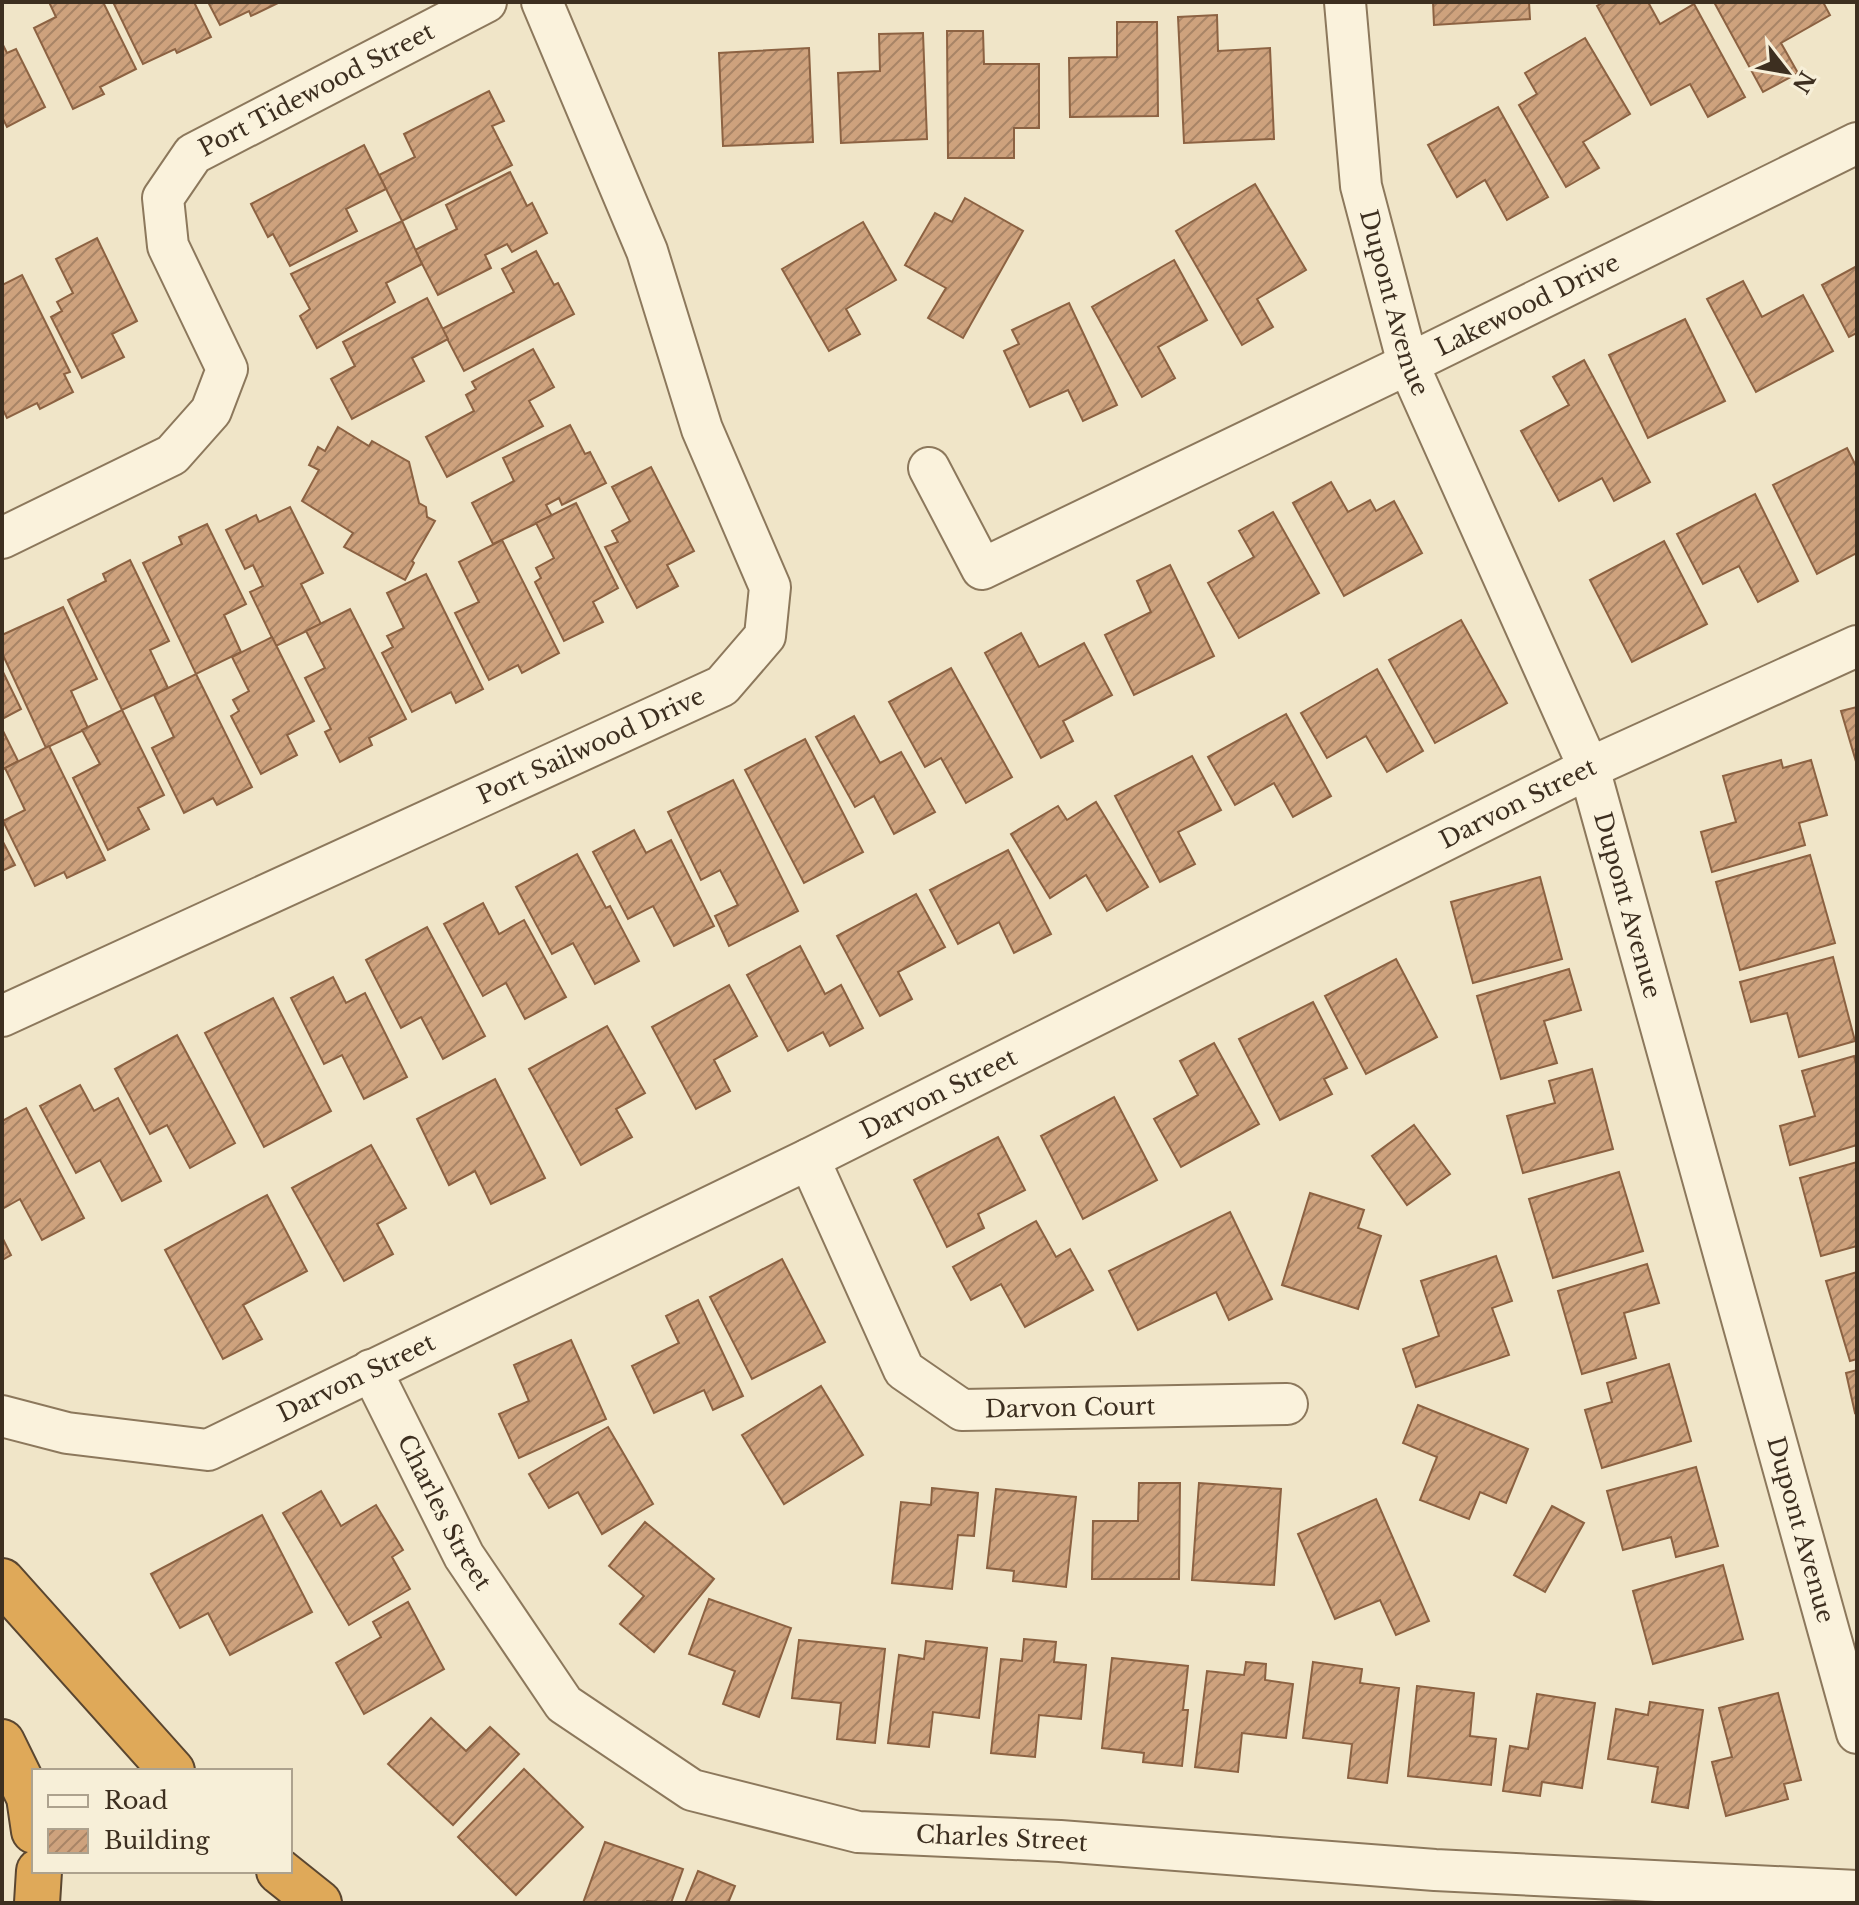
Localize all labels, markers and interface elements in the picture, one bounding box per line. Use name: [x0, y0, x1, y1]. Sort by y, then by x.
street label: Port Tidewood Street: [194, 16, 439, 163]
north arrow: [1747, 32, 1827, 112]
text: N: [1787, 66, 1821, 98]
street label: Dupont Avenue: [1354, 206, 1435, 400]
street label: Lakewood Drive: [1431, 247, 1624, 362]
street label: Port Sailwood Drive: [473, 681, 709, 810]
street label: Darvon Street: [1435, 752, 1600, 855]
street label: Dupont Avenue: [1588, 809, 1667, 1002]
street label: Darvon Street: [855, 1042, 1022, 1145]
street label: Darvon Street: [273, 1327, 440, 1428]
street label: Darvon Court: [985, 1391, 1156, 1424]
street label: Charles Street: [392, 1429, 498, 1595]
street label: Dupont Avenue: [1761, 1433, 1841, 1626]
legend: [32, 1769, 292, 1873]
text: Road: [104, 1786, 168, 1815]
street label: Charles Street: [915, 1820, 1089, 1857]
text: Building: [104, 1826, 210, 1855]

